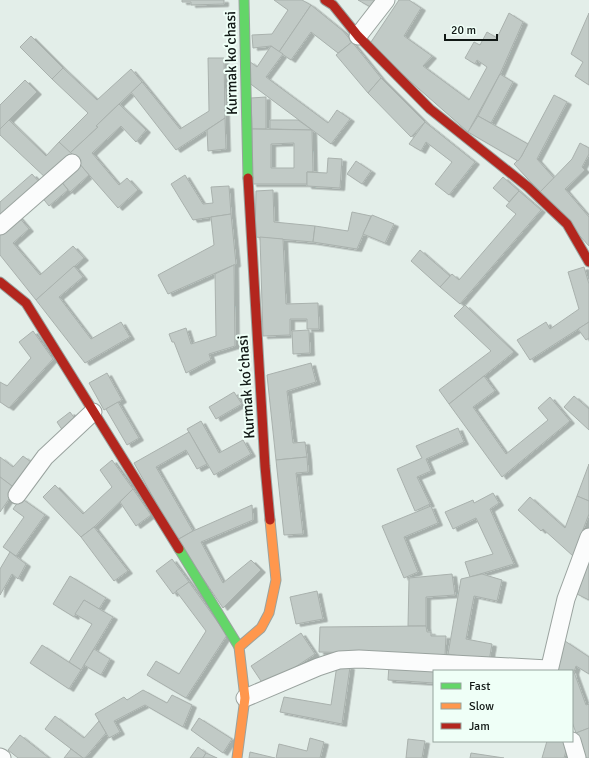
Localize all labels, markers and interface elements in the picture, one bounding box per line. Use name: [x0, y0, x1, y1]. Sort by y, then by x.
street label: Kurmak koʻchasi: [221, 11, 241, 115]
scale bar: [445, 16, 497, 42]
text: 20 m: [451, 23, 476, 38]
street label: Kurmak koʻchasi: [233, 334, 259, 440]
legend: [433, 670, 573, 742]
text: Fast: [469, 679, 490, 694]
text: Slow: [469, 699, 494, 714]
text: Jam: [469, 719, 490, 734]

